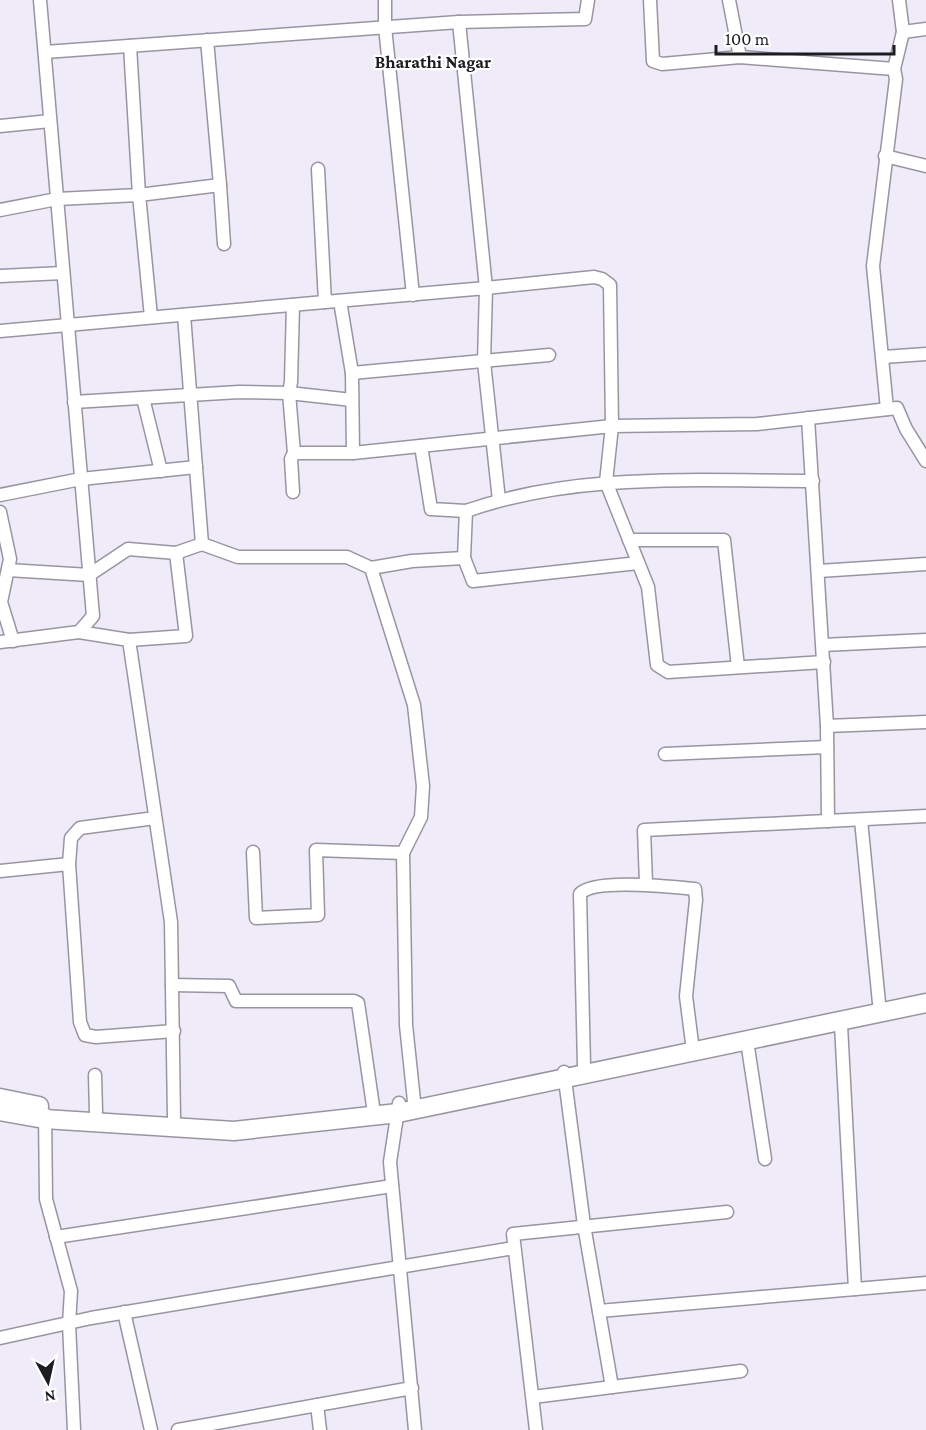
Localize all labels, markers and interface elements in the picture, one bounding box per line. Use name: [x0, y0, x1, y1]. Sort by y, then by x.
scale bar: [716, 18, 894, 56]
text: 100 m: [725, 29, 770, 49]
district label: Bharathi Nagar: [375, 52, 491, 72]
north arrow: [18, 1352, 78, 1412]
text: N: [43, 1387, 57, 1406]

